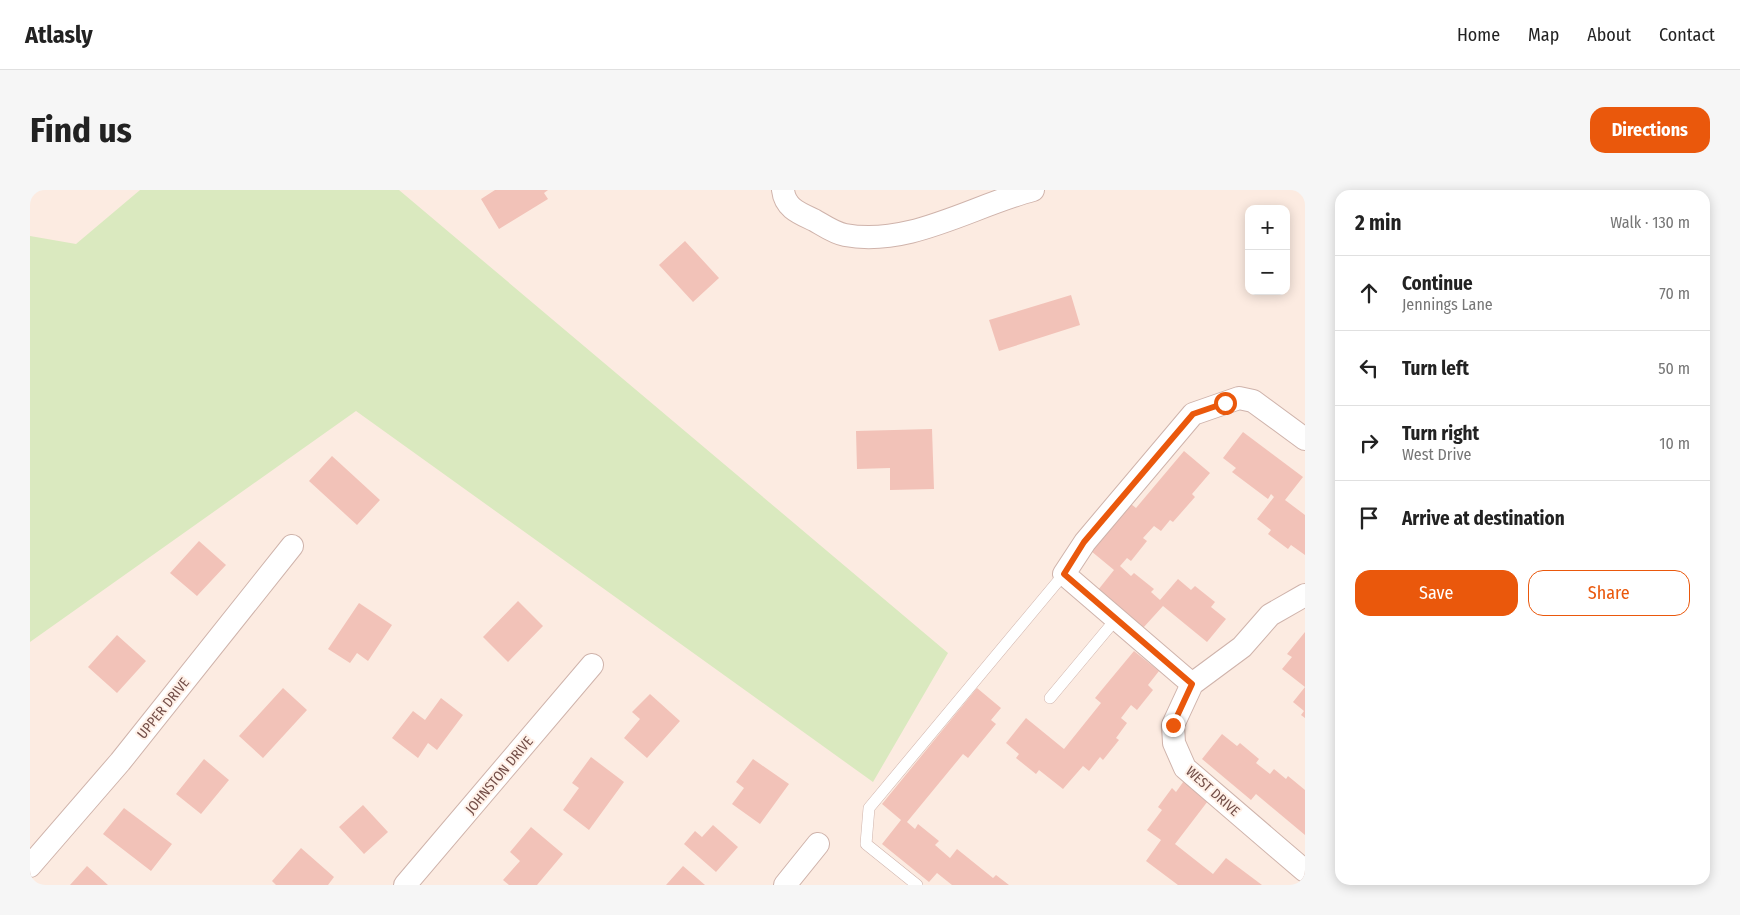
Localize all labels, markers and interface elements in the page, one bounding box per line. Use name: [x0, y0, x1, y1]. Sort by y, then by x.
text: Atlasly: [25, 21, 93, 49]
text: Home: [1457, 24, 1500, 46]
text: Map: [1528, 24, 1559, 46]
text: About: [1587, 24, 1631, 46]
text: Contact: [1659, 24, 1715, 46]
button: Directions: [1590, 107, 1710, 153]
text: Find us: [30, 109, 132, 151]
map controls: [1245, 205, 1290, 295]
button: +: [1245, 205, 1290, 250]
text: 2 min: [1355, 210, 1402, 236]
text: Walk · 130 m: [1610, 213, 1690, 232]
button: −: [1245, 250, 1290, 295]
text: Continue: [1402, 272, 1473, 295]
icon: ahead: [1355, 279, 1383, 307]
text: 70 m: [1659, 284, 1690, 303]
text: Jennings Lane: [1402, 295, 1493, 314]
icon: left: [1355, 354, 1383, 382]
text: Turn left: [1402, 357, 1469, 380]
text: 50 m: [1658, 359, 1690, 378]
route start: [1214, 392, 1237, 415]
text: Turn right: [1402, 422, 1479, 445]
icon: right: [1355, 429, 1383, 457]
text: 10 m: [1659, 434, 1690, 453]
text: West Drive: [1402, 445, 1471, 464]
icon: arrive: [1355, 504, 1383, 532]
text: Arrive at destination: [1402, 507, 1565, 530]
button: Save: [1355, 570, 1518, 616]
button: Share: [1528, 570, 1690, 616]
street label: UPPER DRIVE: [134, 674, 193, 742]
route end: [1162, 714, 1185, 737]
street label: JOHNSTON DRIVE: [462, 733, 537, 818]
street label: WEST DRIVE: [1182, 763, 1243, 820]

